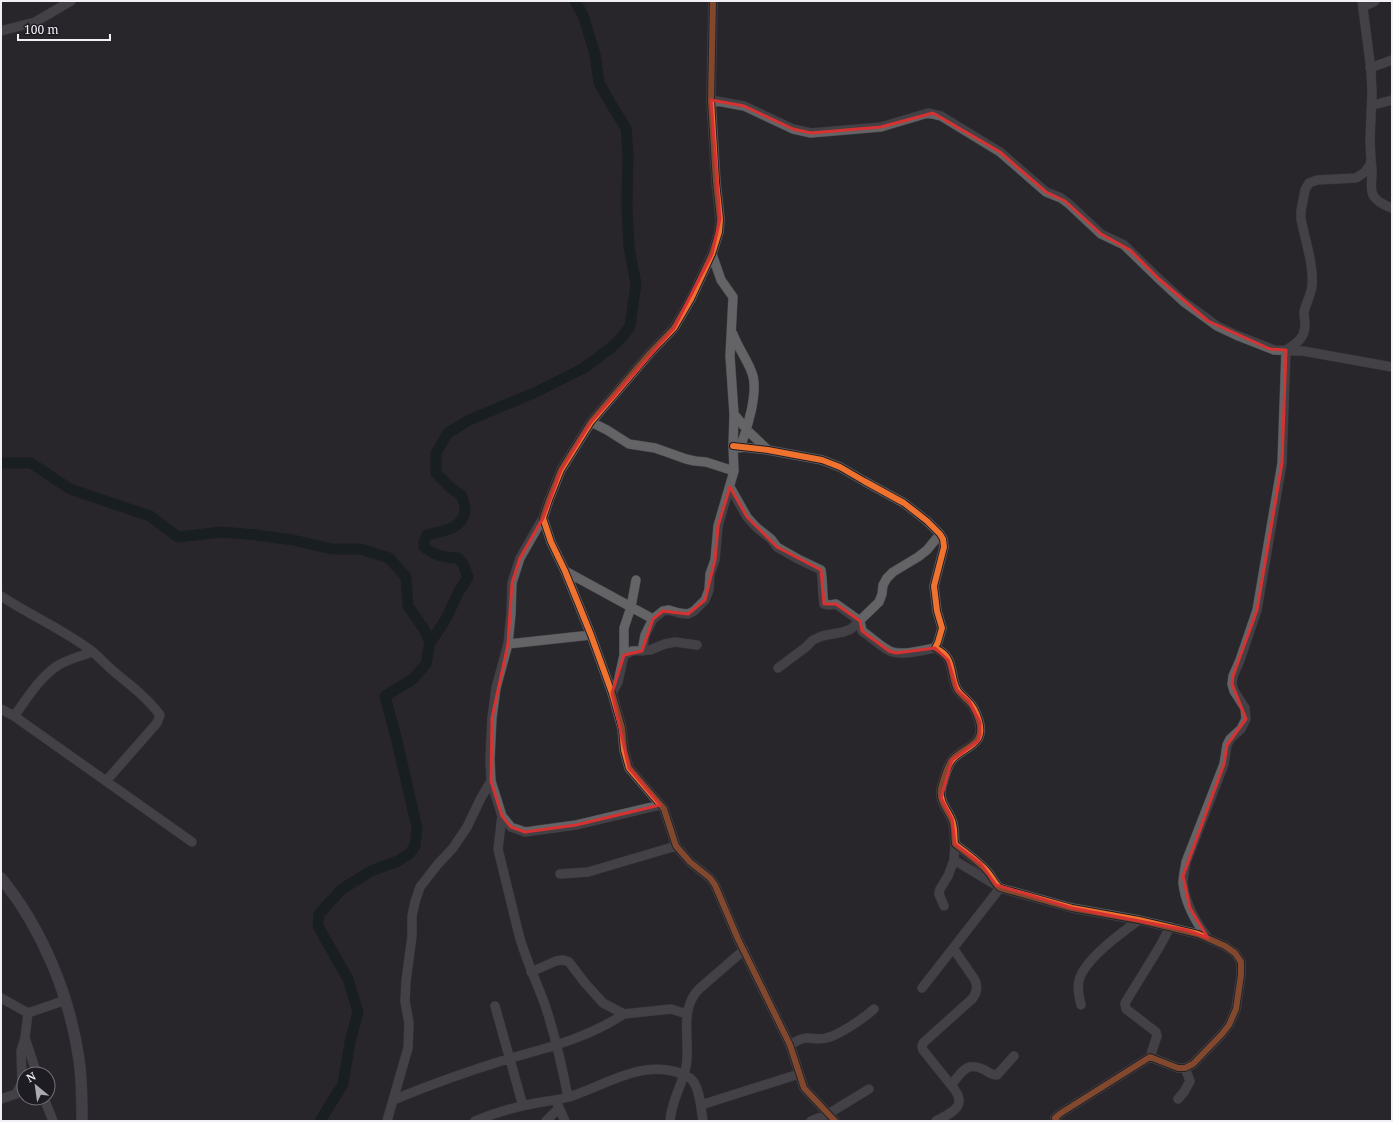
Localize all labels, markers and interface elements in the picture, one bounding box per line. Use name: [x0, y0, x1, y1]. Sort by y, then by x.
scale bar: [18, 16, 110, 42]
text: 100 m: [24, 21, 59, 38]
north arrow: [16, 1066, 56, 1106]
text: N: [23, 1068, 39, 1085]

